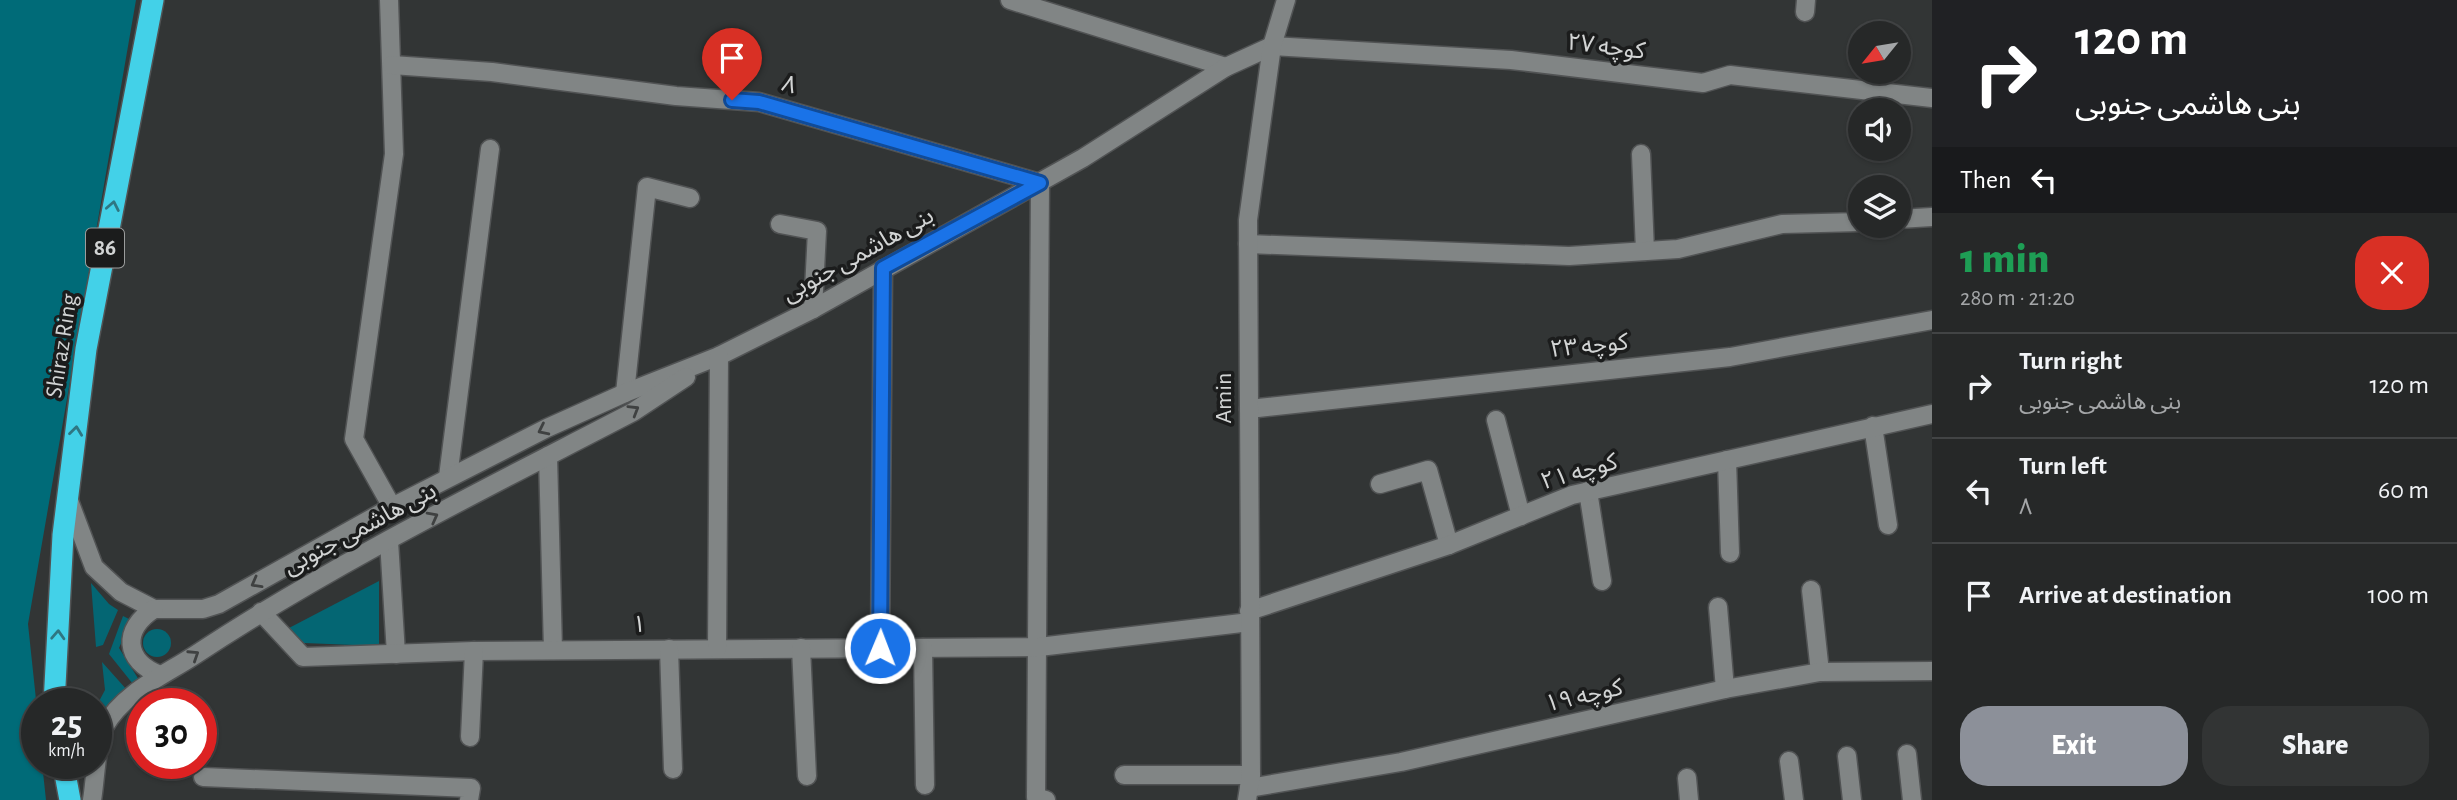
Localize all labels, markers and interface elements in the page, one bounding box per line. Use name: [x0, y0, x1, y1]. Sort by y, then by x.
text: 120 m: [2075, 15, 2188, 64]
north arrow: [1848, 21, 1911, 84]
map controls: [1848, 21, 1911, 238]
pin: [702, 28, 762, 100]
icon: right: [1960, 28, 2051, 119]
street label: کوچه ۲۷: [1565, 30, 1647, 66]
icon: arrive: [713, 39, 751, 77]
street label: ۸: [779, 72, 799, 99]
text: بنی هاشمی جنوبی: [2075, 88, 2301, 120]
button: sound: [1848, 98, 1911, 161]
icon: left: [2025, 161, 2063, 199]
text: Then: [1960, 167, 2011, 193]
button: layers: [1848, 175, 1911, 238]
one-way arrow: [105, 200, 120, 212]
street label: بنی هاشمی جنوبی: [778, 203, 938, 307]
road number: 86: [86, 229, 124, 268]
button: close: [2355, 236, 2429, 310]
text: 1 min: [1960, 238, 2049, 280]
text: 280 m · 21:20: [1960, 287, 2075, 310]
street label: Shiraz Ring: [42, 292, 82, 400]
street label: کوچه ۲۳: [1549, 330, 1631, 364]
text: Turn right: [2019, 348, 2122, 374]
icon: right: [1960, 367, 1998, 405]
street label: Amin: [1212, 372, 1236, 424]
text: 120 m: [2369, 372, 2429, 398]
text: بنی هاشمی جنوبی: [2019, 391, 2181, 414]
one-way arrow: [627, 406, 640, 419]
one-way arrow: [538, 422, 550, 436]
one-way arrow: [69, 425, 84, 437]
street label: کوچه ۲۱: [1538, 449, 1622, 496]
text: Turn left: [2019, 453, 2107, 479]
icon: left: [1960, 472, 1998, 510]
text: 60 m: [2378, 477, 2429, 503]
street label: بنی هاشمی جنوبی: [280, 479, 441, 580]
text: ۸: [2019, 496, 2032, 519]
one-way arrow: [426, 512, 439, 526]
one-way arrow: [250, 575, 263, 588]
icon: arrive: [1960, 577, 1998, 615]
text: Arrive at destination: [2019, 582, 2232, 608]
text: 100 m: [2368, 582, 2429, 608]
position arrow: [843, 611, 917, 685]
street label: ۱: [632, 613, 646, 637]
one-way arrow: [50, 630, 65, 641]
one-way arrow: [186, 651, 199, 664]
street label: کوچه ۱۹: [1543, 675, 1626, 719]
speed limit sign: 30: [126, 688, 217, 779]
button: Exit: [1960, 706, 2188, 786]
button: Share: [2202, 706, 2429, 786]
text: 25: [51, 707, 82, 742]
text: km/h: [48, 742, 85, 760]

